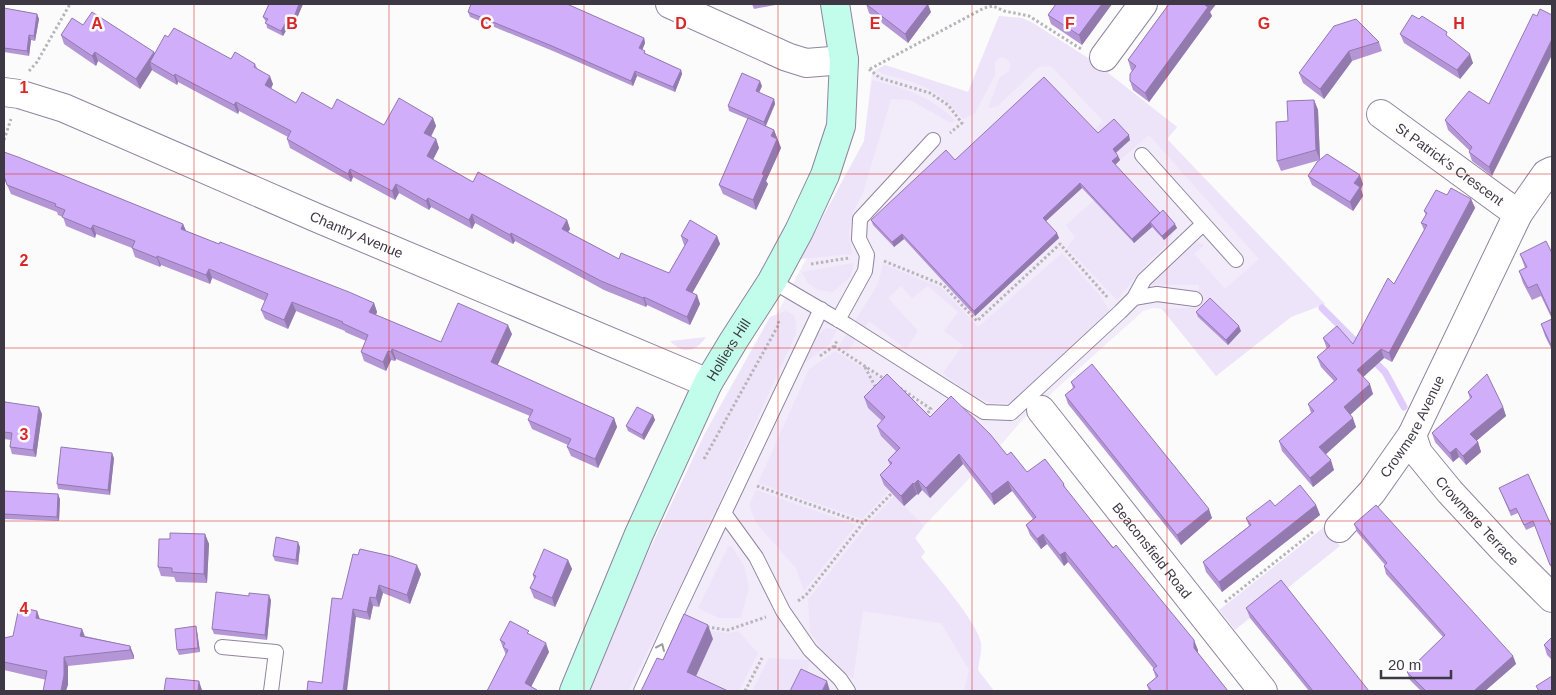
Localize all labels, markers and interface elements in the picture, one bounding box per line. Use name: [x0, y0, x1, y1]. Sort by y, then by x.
text: A: [91, 15, 103, 32]
text: B: [286, 15, 298, 32]
text: C: [480, 15, 492, 32]
text: D: [675, 15, 687, 32]
text: E: [870, 15, 881, 32]
text: F: [1065, 15, 1075, 32]
text: G: [1258, 15, 1270, 32]
text: H: [1453, 15, 1465, 32]
text: 1: [20, 79, 29, 96]
street label: St Patrick's Crescent: [1393, 119, 1507, 209]
street label: Chantry Avenue: [307, 208, 406, 261]
text: 2: [20, 252, 29, 269]
street label: Holliers Hill: [703, 316, 754, 384]
street label: Crowmere Avenue: [1377, 373, 1447, 481]
text: 3: [20, 426, 29, 443]
street label: Crowmere Terrace: [1432, 473, 1522, 568]
street label: Beaconsfield Road: [1109, 499, 1195, 602]
text: 4: [20, 600, 29, 617]
one-way arrow: [655, 643, 665, 652]
scale bar: [1381, 648, 1451, 680]
text: 20 m: [1388, 656, 1421, 673]

